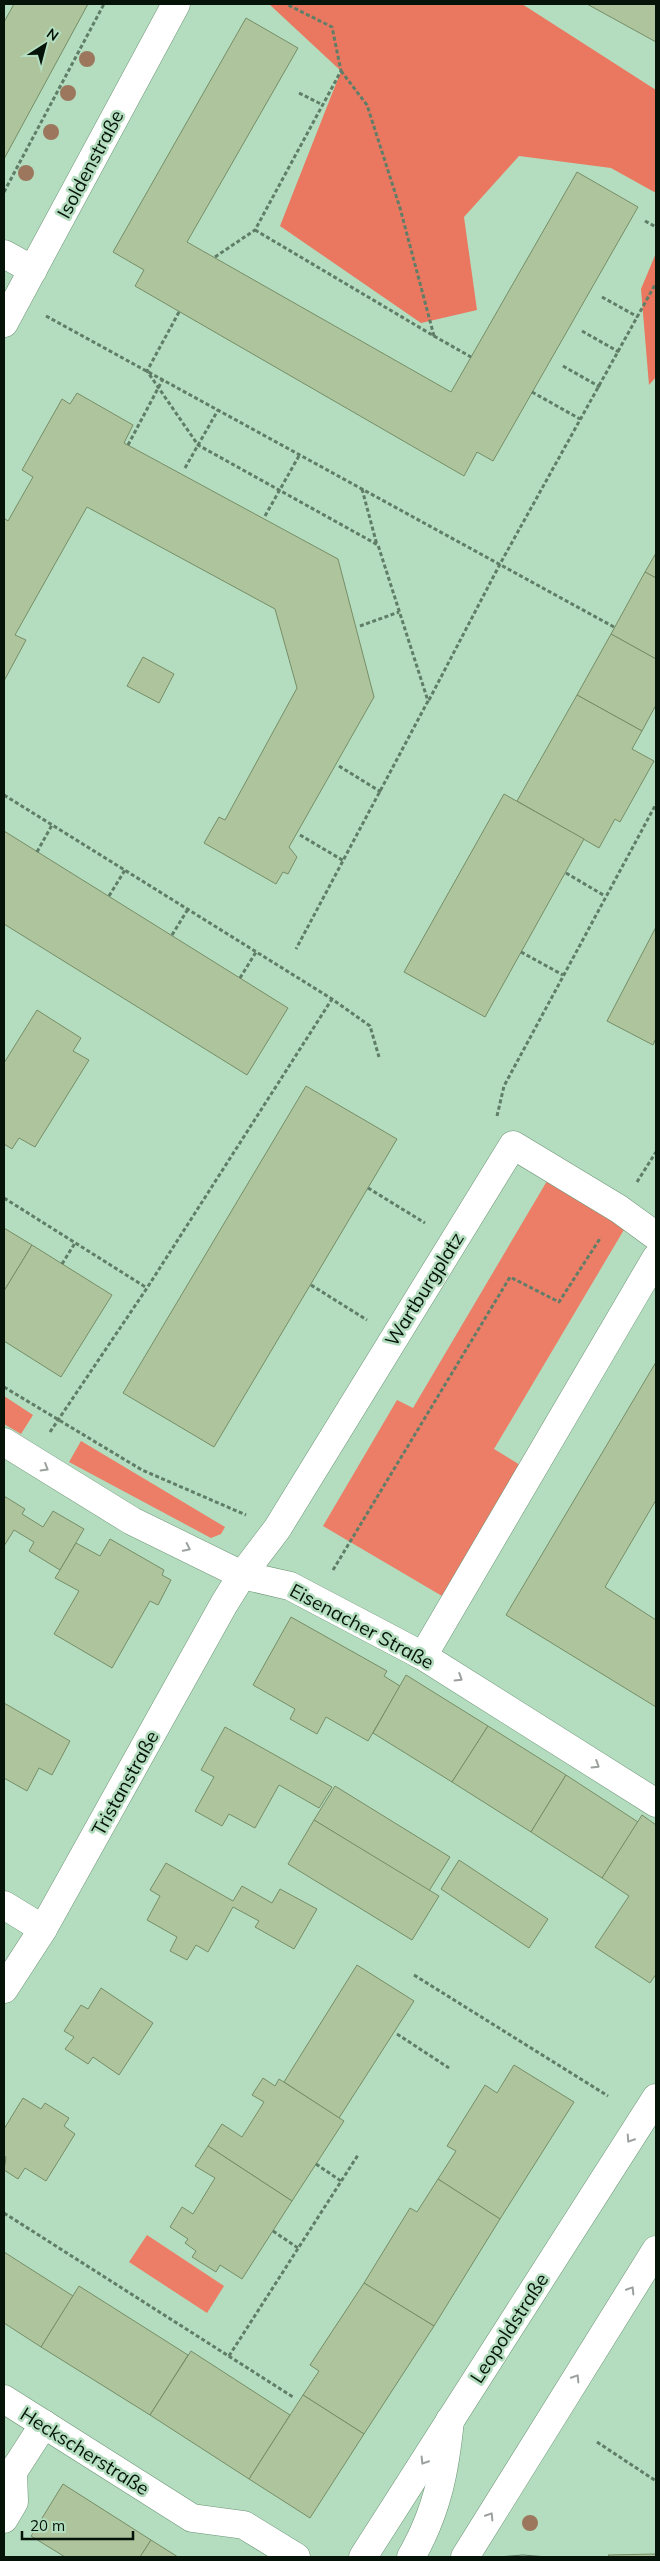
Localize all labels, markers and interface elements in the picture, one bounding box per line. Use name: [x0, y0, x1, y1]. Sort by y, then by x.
north arrow: [20, 20, 70, 70]
text: N: [43, 24, 62, 45]
street label: Isoldenstraße: [51, 106, 129, 222]
street label: Wartburgplatz: [379, 1227, 469, 1350]
one-way arrow: [40, 1462, 49, 1471]
one-way arrow: [181, 1542, 190, 1552]
street label: Eisenacher Straße: [286, 1578, 438, 1674]
one-way arrow: [453, 1672, 462, 1681]
street label: Tristanstraße: [86, 1726, 164, 1840]
one-way arrow: [590, 1759, 599, 1768]
one-way arrow: [627, 2134, 636, 2143]
street label: Leopoldstraße: [465, 2269, 553, 2387]
one-way arrow: [625, 2286, 635, 2295]
one-way arrow: [570, 2374, 580, 2383]
street label: Heckscherstraße: [16, 2402, 154, 2500]
one-way arrow: [421, 2456, 430, 2465]
scale bar: [22, 2508, 134, 2540]
one-way arrow: [484, 2512, 494, 2521]
text: 20 m: [30, 2516, 65, 2535]

